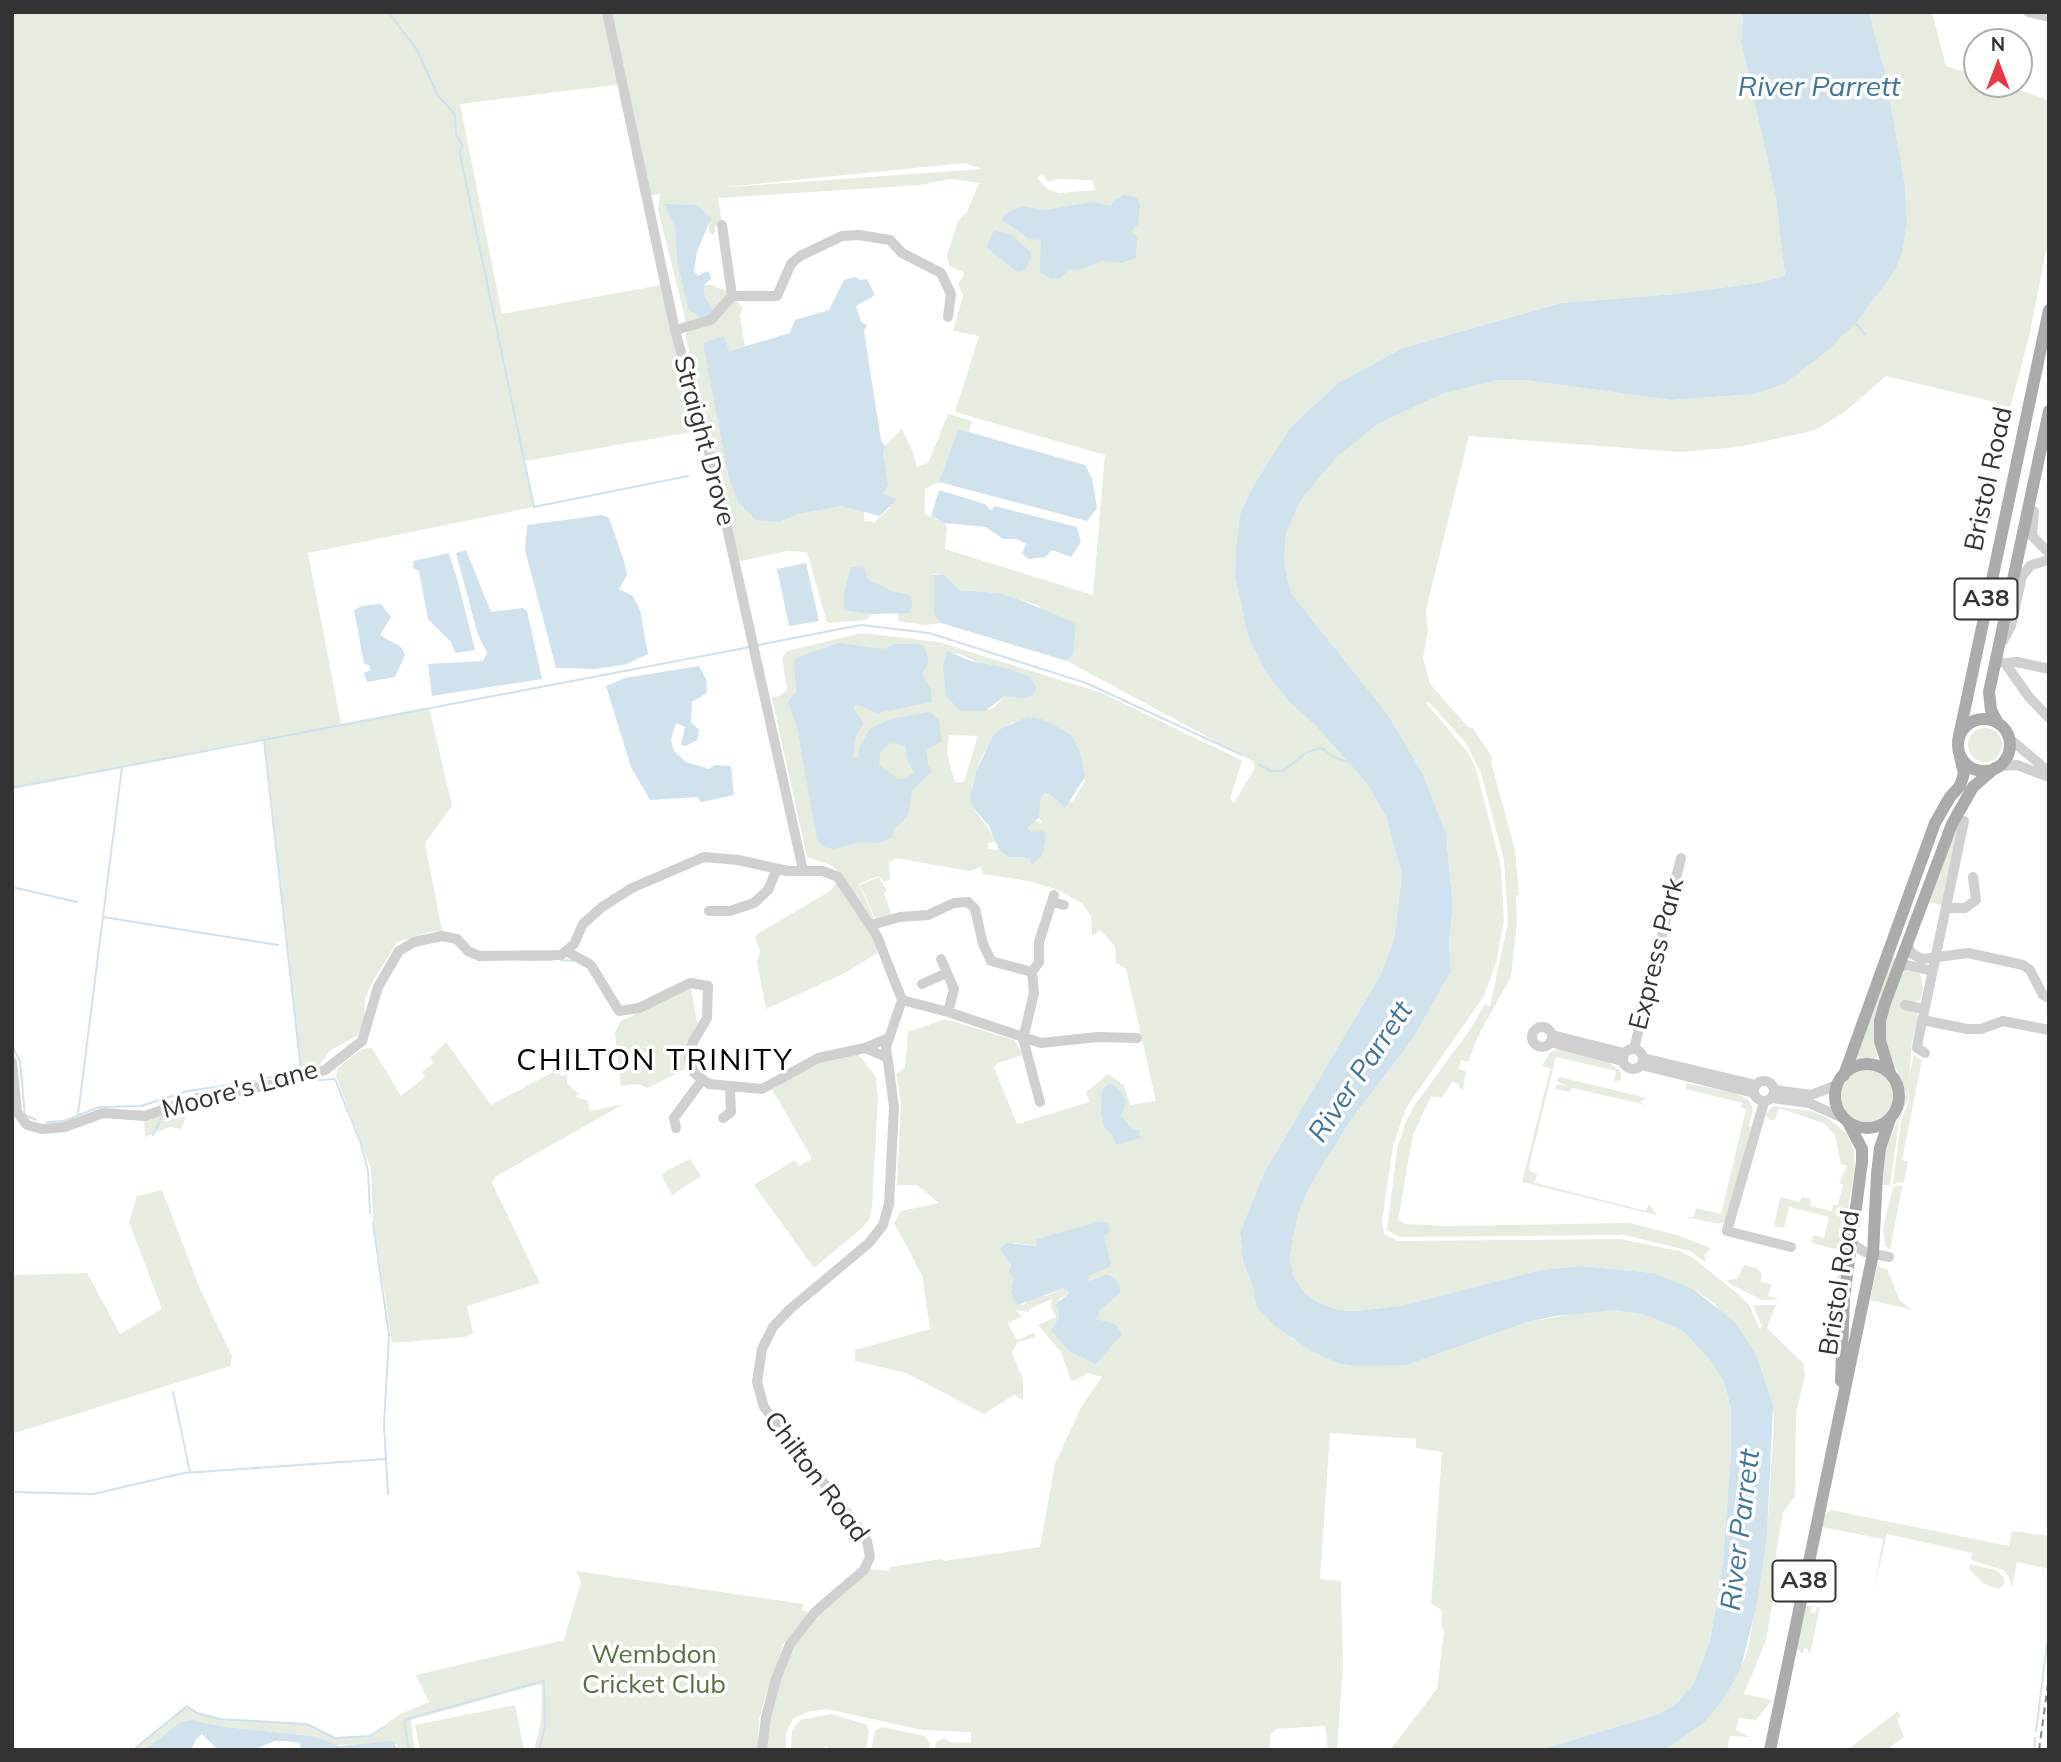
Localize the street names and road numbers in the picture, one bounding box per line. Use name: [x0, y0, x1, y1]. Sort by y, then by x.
street label: Straight Drove: [666, 353, 742, 529]
street label: Bristol Road: [1959, 404, 2019, 554]
road number: A38: [1954, 578, 2018, 620]
street label: Express Park: [1623, 875, 1691, 1033]
street label: Moore's Lane: [159, 1054, 321, 1126]
street label: Bristol Road: [1813, 1208, 1867, 1358]
street label: Chilton Road: [757, 1406, 875, 1548]
road number: A38: [1772, 1560, 1836, 1602]

